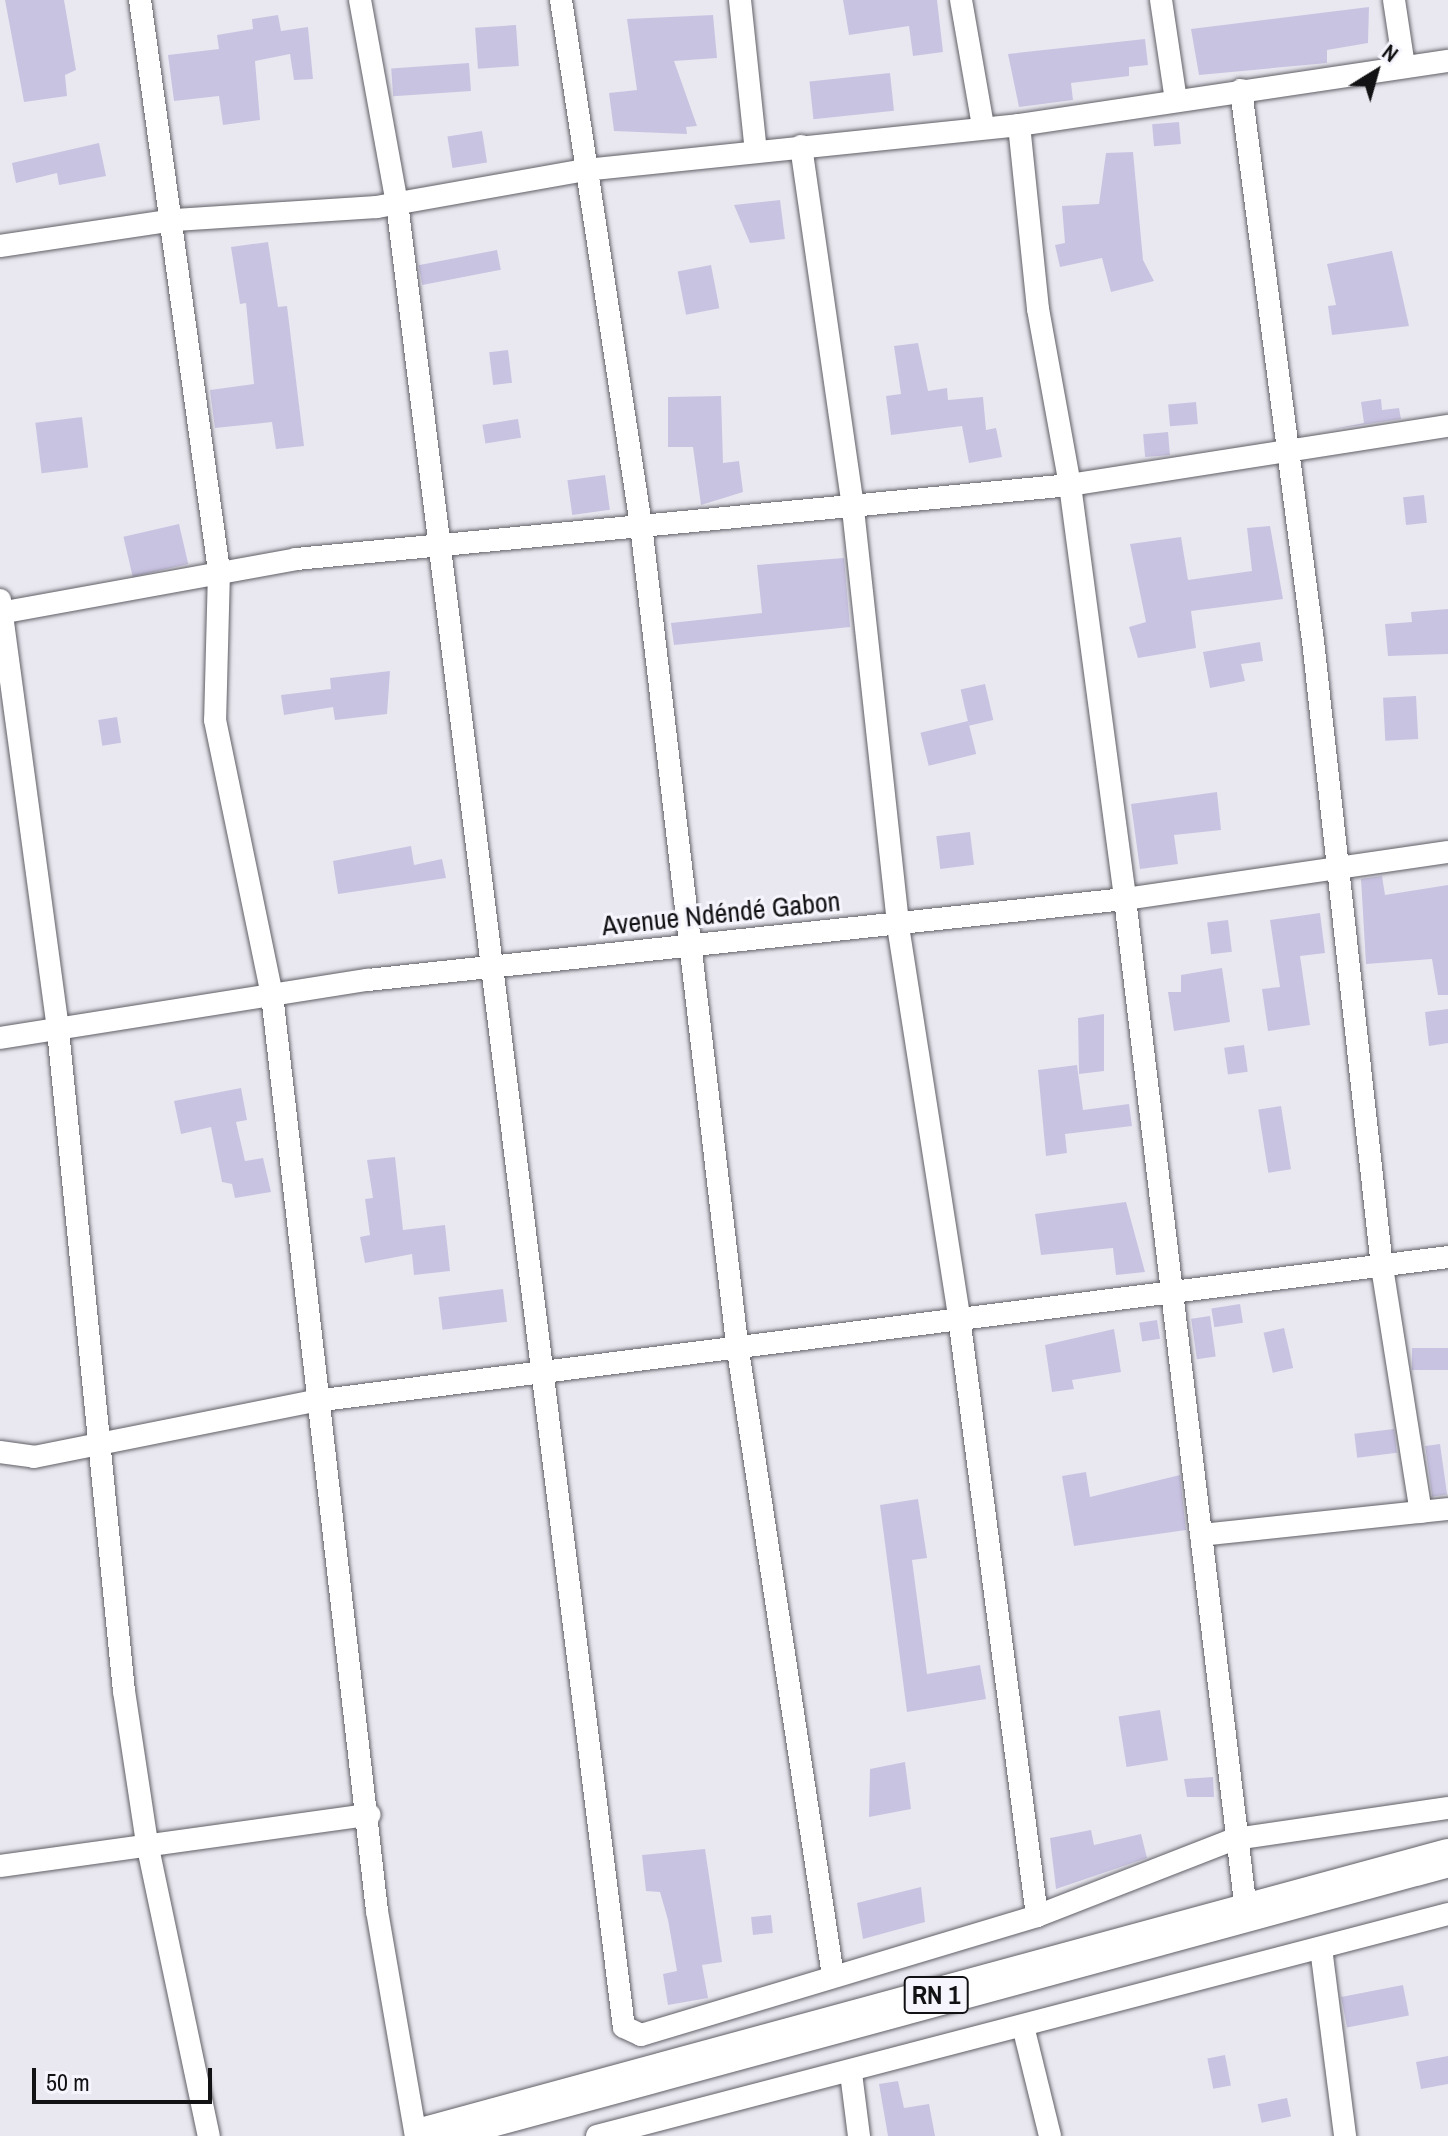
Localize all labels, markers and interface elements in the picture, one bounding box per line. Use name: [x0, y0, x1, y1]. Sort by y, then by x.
north arrow: [1336, 32, 1416, 112]
text: N: [1376, 37, 1405, 69]
street label: Avenue Ndéndé Gabon: [600, 884, 842, 942]
road number: RN 1: [902, 1973, 970, 2017]
scale bar: [36, 2052, 216, 2102]
text: 50 m: [46, 2066, 90, 2098]

